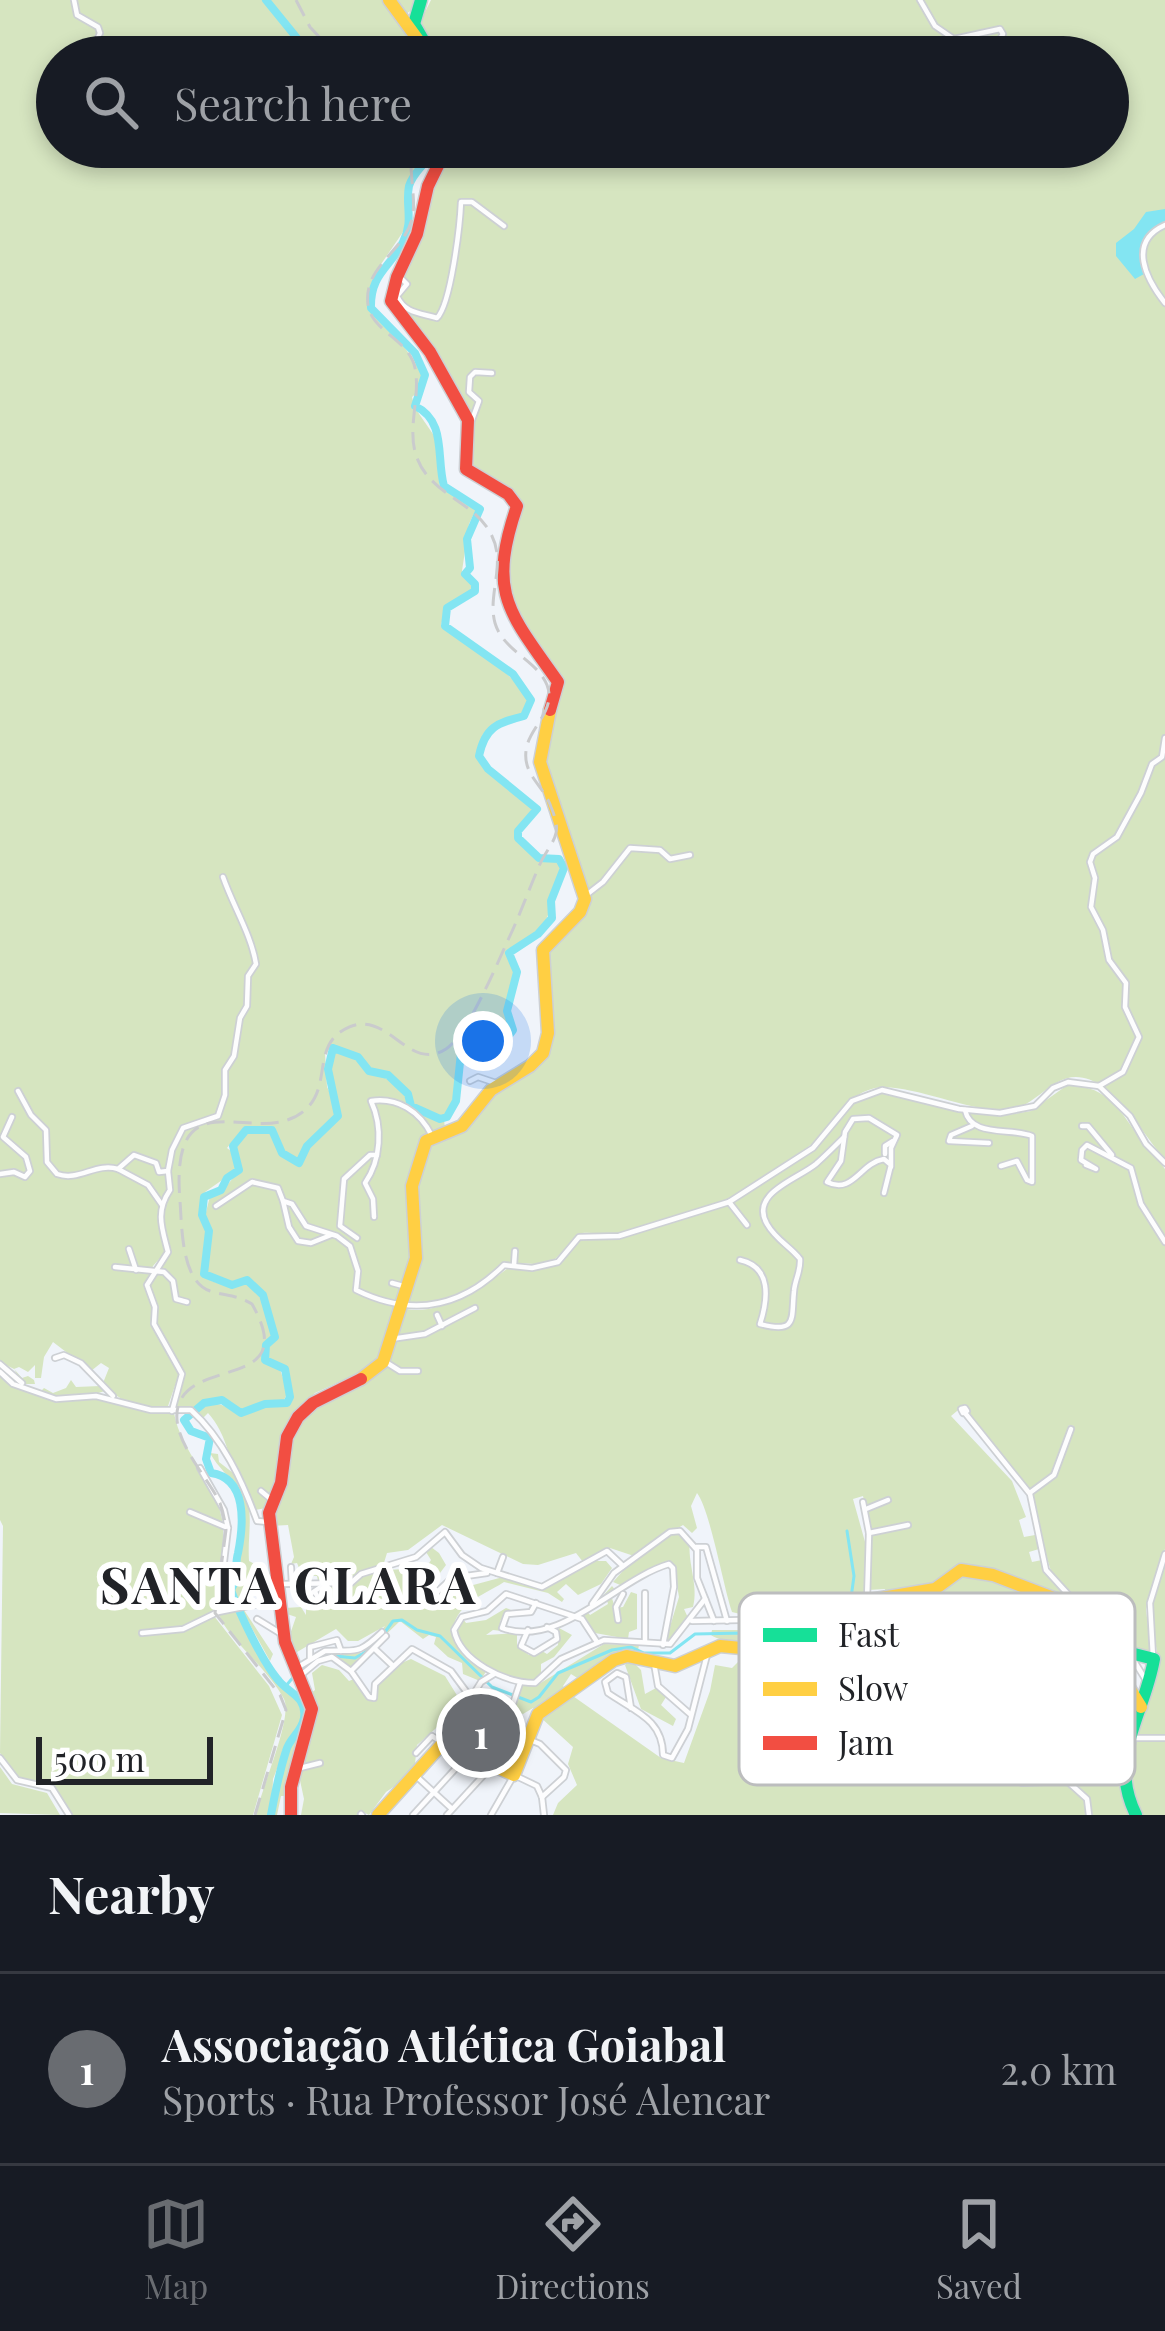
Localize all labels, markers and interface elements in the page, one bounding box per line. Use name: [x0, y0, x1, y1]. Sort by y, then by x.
search box: [36, 36, 1129, 168]
icon: search: [78, 69, 144, 135]
text: Search here: [174, 72, 412, 132]
your location: [453, 1011, 513, 1071]
district label: SANTA CLARA: [100, 1549, 478, 1617]
legend: [739, 1593, 1135, 1785]
text: Fast: [838, 1611, 901, 1655]
text: Slow: [838, 1665, 909, 1709]
pin: 1: [442, 1688, 520, 1778]
text: Jam: [837, 1719, 894, 1763]
scale bar: [36, 1731, 213, 1784]
text: 500 m: [54, 1736, 145, 1780]
text: Nearby: [48, 1859, 214, 1927]
text: Associação Atlética Goiabal: [162, 2013, 726, 2073]
text: 1: [80, 2043, 94, 2095]
text: 2.0 km: [1000, 2043, 1117, 2095]
text: Sports · Rua Professor José Alencar: [162, 2073, 770, 2125]
tab: Map: [143, 2191, 209, 2307]
tab: Directions: [495, 2191, 650, 2307]
tab: Saved: [936, 2191, 1022, 2307]

